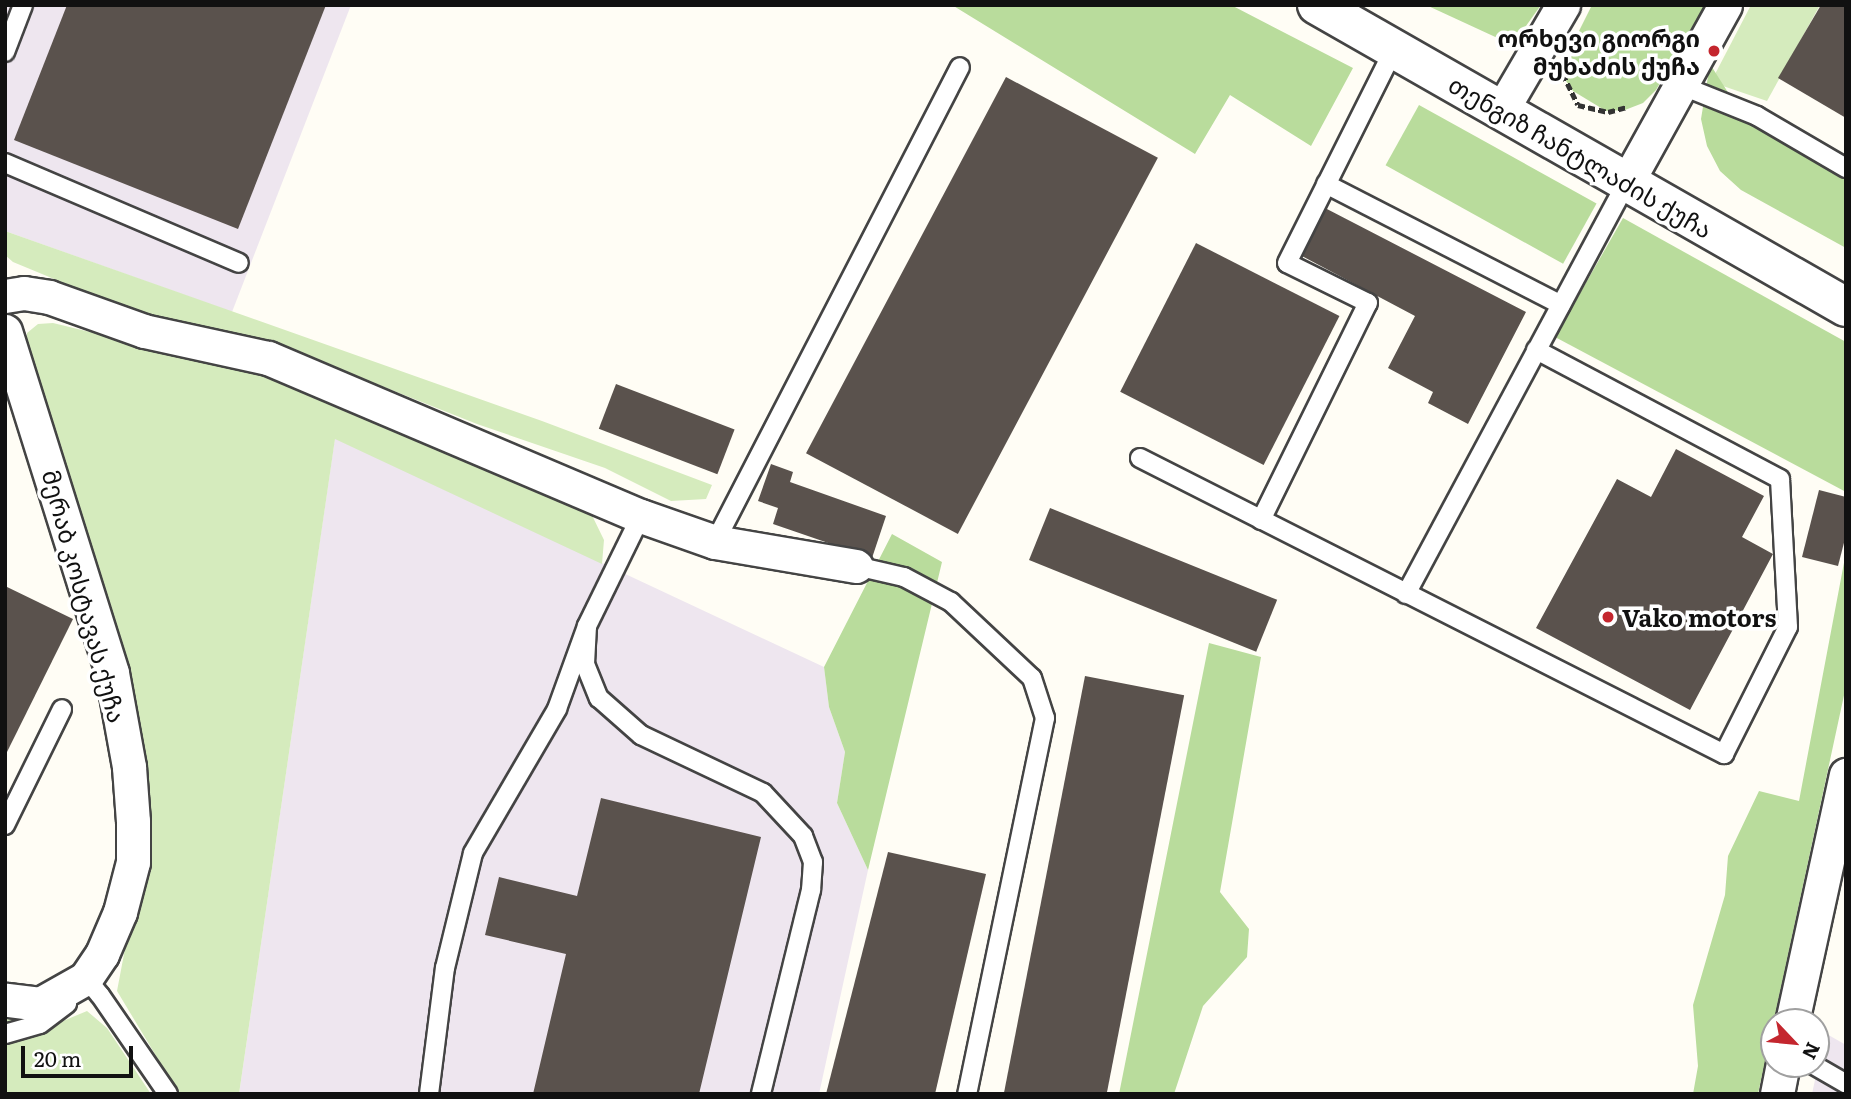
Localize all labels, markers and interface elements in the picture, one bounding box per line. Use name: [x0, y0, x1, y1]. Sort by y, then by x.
place label: ორხევი გიორგი მუხაძის ქუჩა: [1498, 23, 1700, 79]
marker: ორხევი გიორგი მუხაძის ქუჩა: [1706, 43, 1722, 59]
street label: თენგიზ ჩანტლაძის ქუჩა: [1444, 69, 1718, 243]
street label: მერაბ კოსტავას ქუჩა: [37, 466, 133, 726]
place label: Vako motors: [1622, 603, 1776, 631]
marker: Vako motors: [1600, 609, 1616, 625]
north arrow: [1760, 1008, 1830, 1078]
scale bar: [24, 1032, 136, 1076]
text: N: [1796, 1038, 1828, 1065]
text: 20 m: [34, 1042, 81, 1073]

